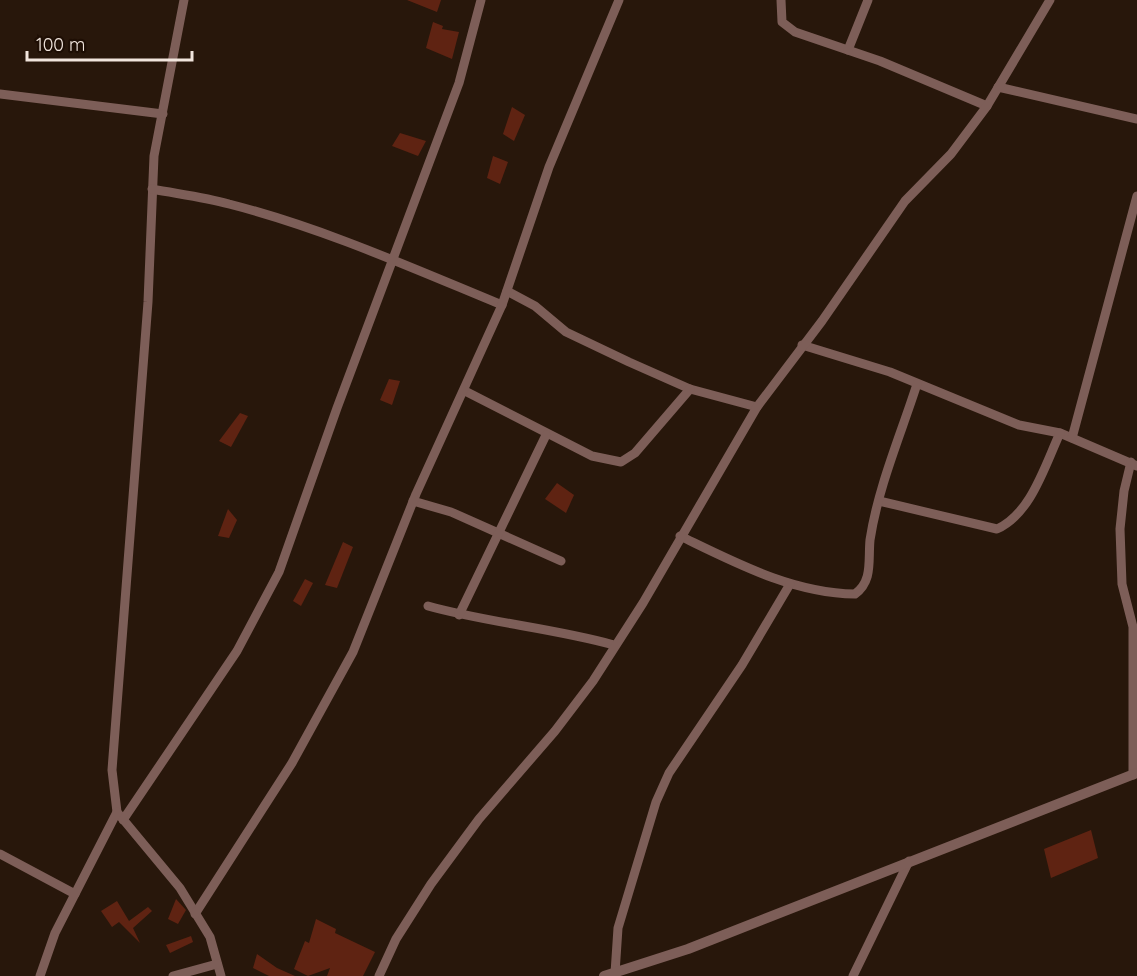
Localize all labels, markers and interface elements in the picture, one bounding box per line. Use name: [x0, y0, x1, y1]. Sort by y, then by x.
scale bar: [27, 24, 192, 62]
text: 100 m: [36, 33, 85, 56]

